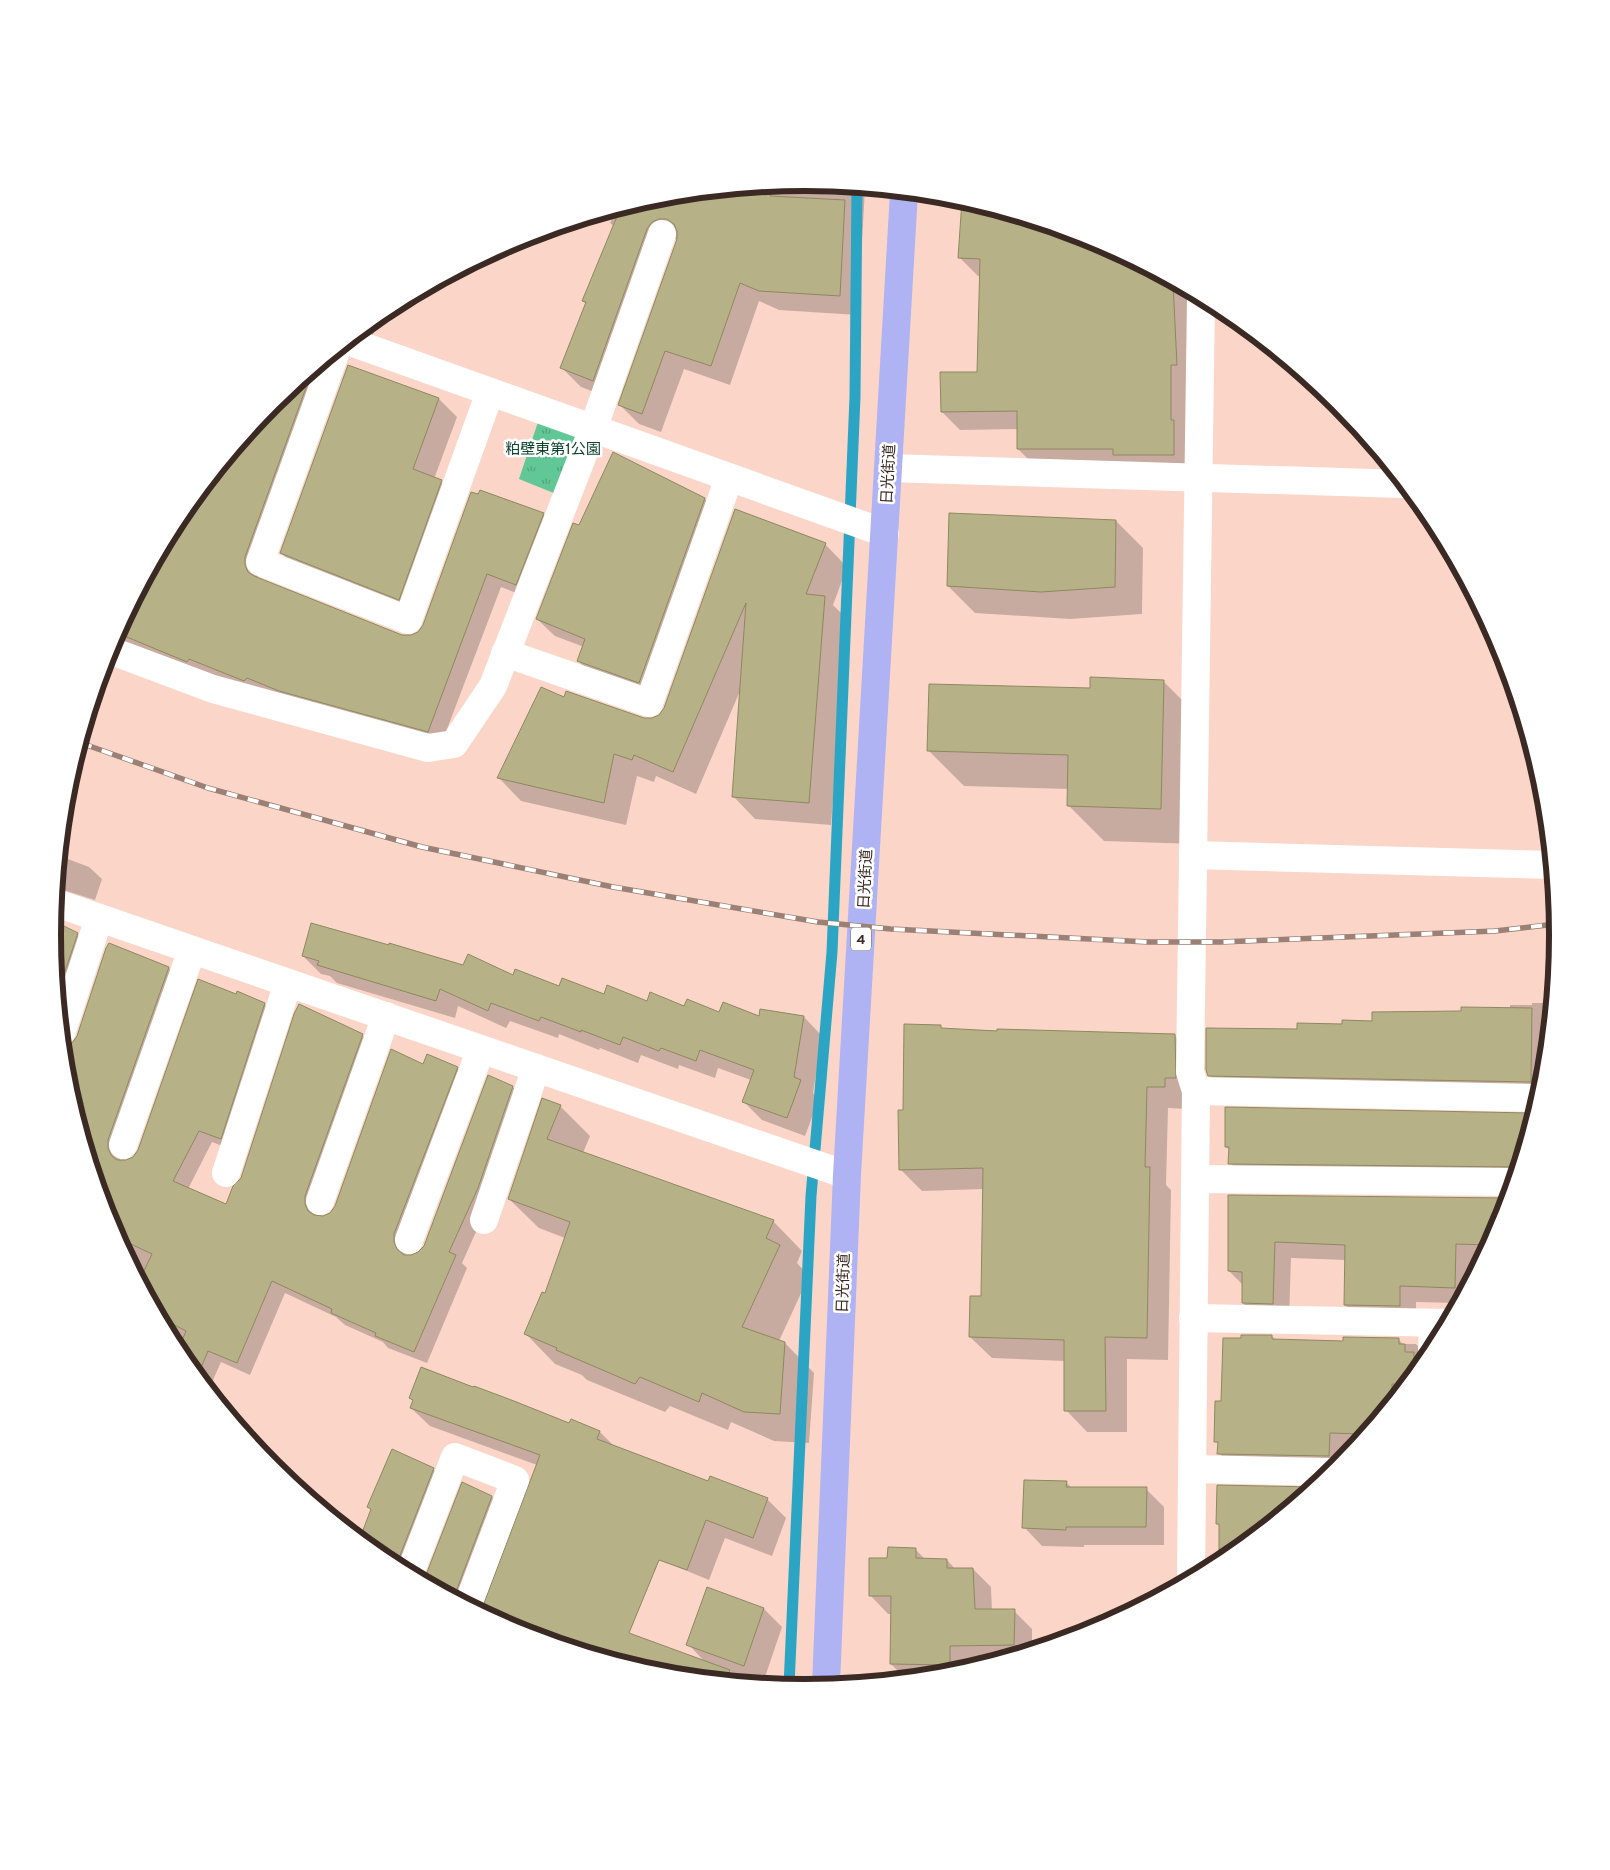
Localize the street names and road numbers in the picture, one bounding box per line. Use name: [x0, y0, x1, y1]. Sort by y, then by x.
street label: 日光街道: [878, 444, 901, 505]
street label: 日光街道: [855, 849, 878, 910]
road number: 4: [851, 928, 871, 951]
street label: 日光街道: [834, 1253, 855, 1313]

